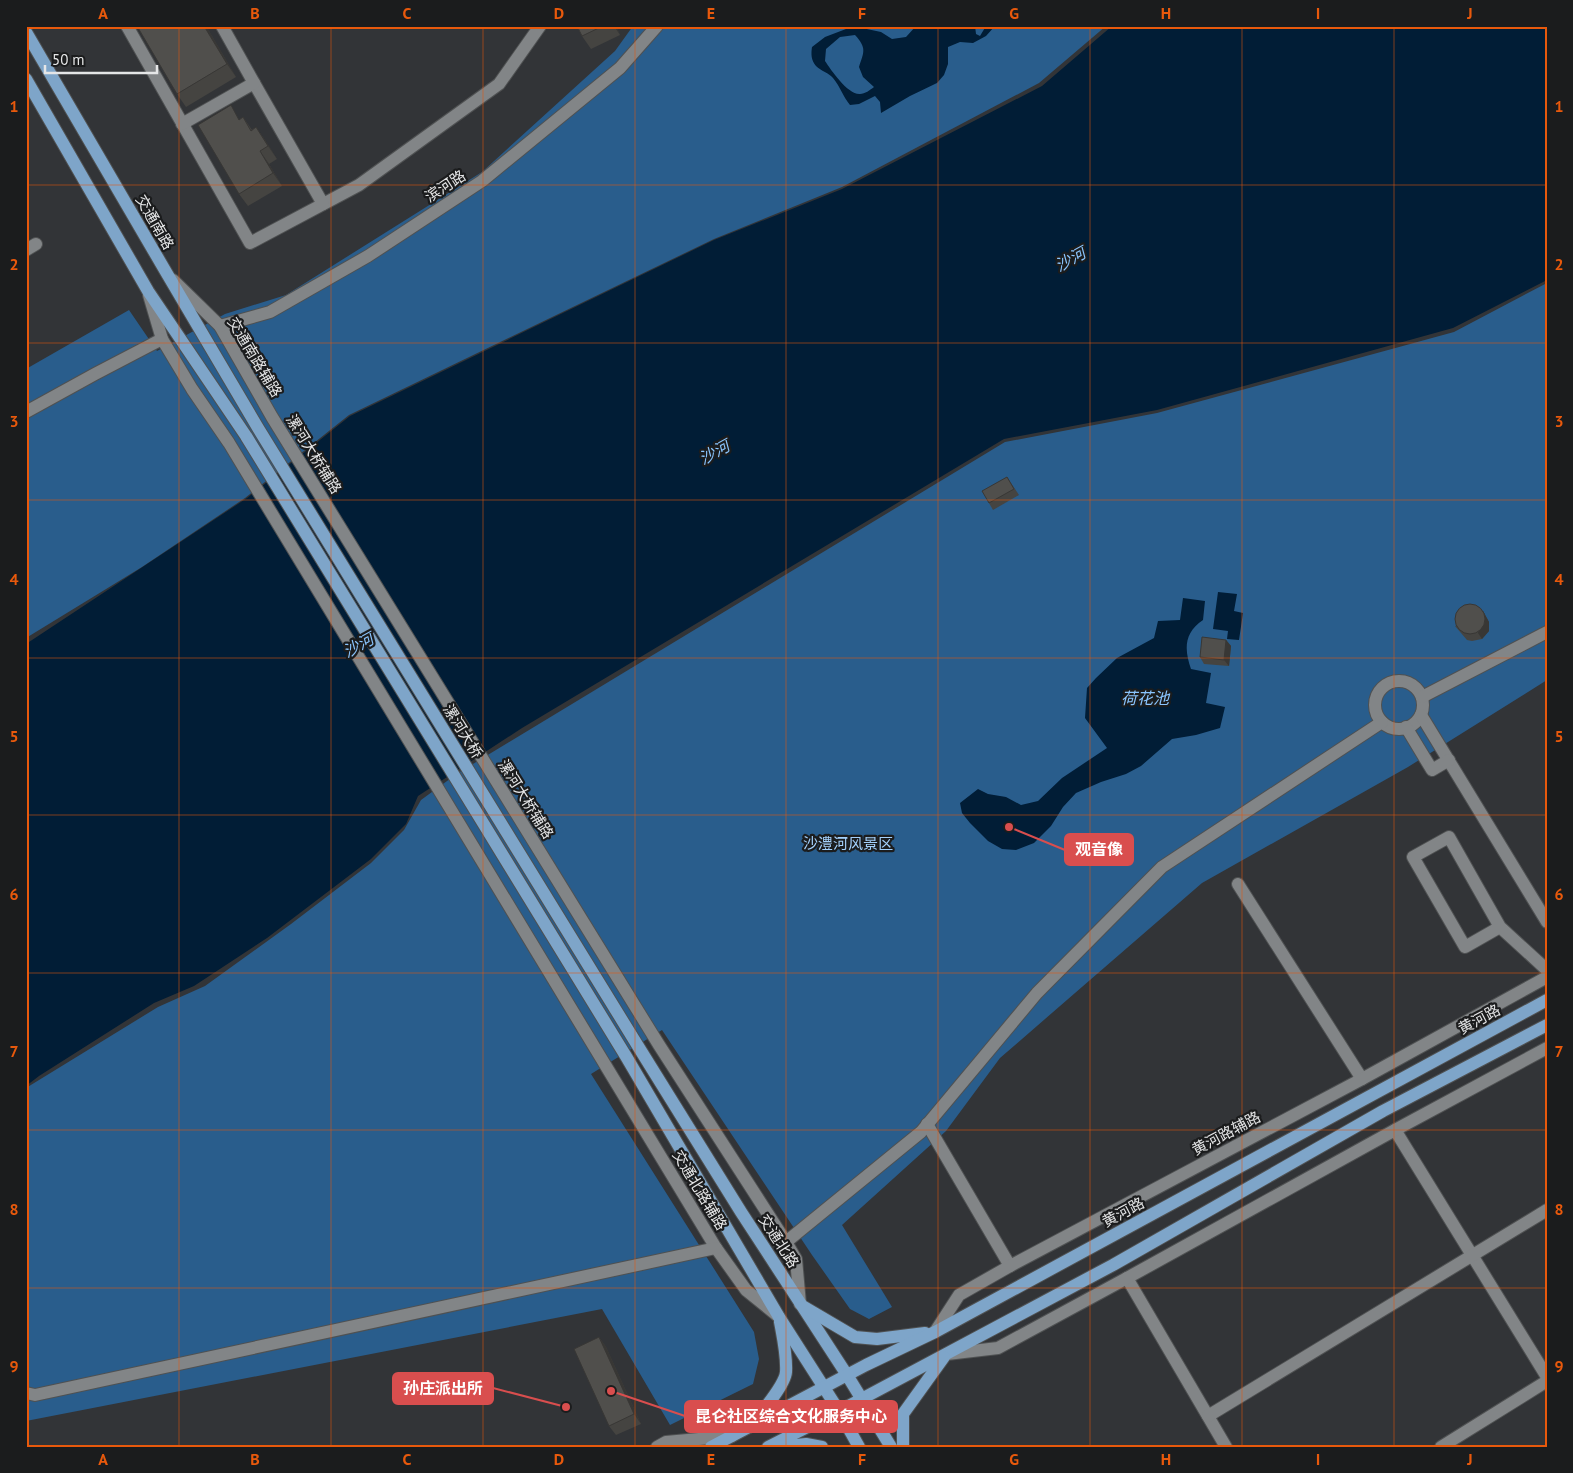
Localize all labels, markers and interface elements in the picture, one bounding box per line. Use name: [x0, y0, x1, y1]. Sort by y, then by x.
text: A: [98, 3, 108, 23]
text: B: [250, 3, 260, 23]
text: C: [403, 3, 412, 23]
text: D: [554, 3, 564, 23]
text: E: [707, 3, 715, 23]
text: F: [858, 3, 866, 23]
text: G: [1009, 3, 1019, 23]
text: H: [1161, 3, 1171, 23]
text: I: [1316, 3, 1320, 23]
text: J: [1466, 3, 1473, 23]
scale bar: [45, 42, 158, 74]
text: 50 m: [52, 50, 85, 69]
text: 1: [9, 96, 19, 116]
text: 1: [1554, 96, 1564, 116]
street label: 滨河路: [421, 166, 469, 206]
street label: 交通南路: [132, 191, 178, 253]
water label: 沙河: [1051, 241, 1091, 276]
text: 2: [9, 254, 19, 274]
text: 2: [1554, 254, 1564, 274]
street label: 交通南路辅路: [224, 314, 286, 400]
text: 3: [9, 411, 19, 431]
street label: 漯河大桥辅路: [282, 411, 346, 497]
text: 3: [1554, 411, 1564, 431]
water label: 沙河: [695, 434, 735, 469]
text: 4: [9, 569, 19, 589]
text: 4: [1554, 569, 1564, 589]
water label: 沙河: [339, 627, 379, 662]
water label: 荷花池: [1121, 688, 1171, 708]
street label: 漯河大桥: [439, 701, 487, 761]
text: 5: [9, 726, 19, 746]
text: 5: [1554, 726, 1564, 746]
street label: 漯河大桥辅路: [494, 756, 558, 842]
park label: 沙澧河风景区: [803, 834, 893, 853]
callout: 观音像: [1065, 834, 1133, 865]
text: 观音像: [1075, 839, 1123, 859]
text: 6: [9, 884, 19, 904]
text: 6: [1554, 884, 1564, 904]
street label: 黄河路: [1455, 1000, 1503, 1038]
text: 7: [9, 1041, 19, 1061]
text: 7: [1554, 1041, 1564, 1061]
street label: 黄河路辅路: [1188, 1107, 1264, 1159]
street label: 交通北路辅路: [669, 1147, 731, 1233]
street label: 黄河路: [1099, 1193, 1147, 1231]
text: 8: [9, 1199, 19, 1219]
text: 8: [1554, 1199, 1564, 1219]
street label: 交通北路: [755, 1211, 803, 1271]
text: 9: [9, 1356, 19, 1376]
text: 9: [1554, 1356, 1564, 1376]
callout: 孙庄派出所: [393, 1373, 493, 1404]
text: 孙庄派出所: [403, 1378, 483, 1398]
callout: 昆仑社区综合文化服务中心: [685, 1401, 897, 1432]
text: 昆仑社区综合文化服务中心: [695, 1406, 887, 1426]
text: A: [98, 1449, 108, 1469]
text: B: [250, 1449, 260, 1469]
text: C: [403, 1449, 412, 1469]
text: D: [554, 1449, 564, 1469]
text: E: [707, 1449, 715, 1469]
text: F: [858, 1449, 866, 1469]
text: G: [1009, 1449, 1019, 1469]
text: H: [1161, 1449, 1171, 1469]
text: I: [1316, 1449, 1320, 1469]
text: J: [1466, 1449, 1473, 1469]

